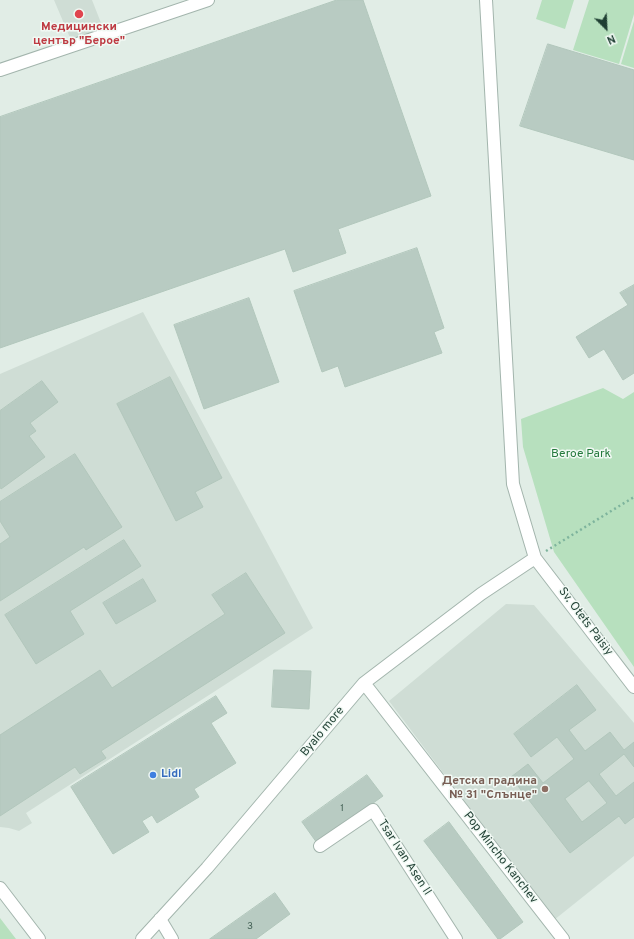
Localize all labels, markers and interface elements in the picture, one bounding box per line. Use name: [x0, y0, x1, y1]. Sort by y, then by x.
marker: Медицински център "Берое": [73, 8, 85, 20]
north arrow: [586, 8, 626, 48]
place label: Медицински център "Берое": [33, 21, 125, 49]
text: N: [604, 31, 617, 47]
park label: Beroe Park: [551, 448, 611, 462]
street label: Sv. Otets Paisiy: [555, 585, 615, 659]
street label: Byalo more: [298, 704, 348, 760]
place label: Lidl: [161, 768, 182, 782]
marker: Lidl: [148, 770, 158, 780]
place label: Детска градина № 31 "Слънце": [442, 775, 537, 803]
marker: Детска градина № 31 "Слънце": [540, 784, 550, 794]
house number: 1: [340, 803, 344, 815]
street label: Pop Mincho Kanchev: [460, 809, 540, 907]
street label: Tsar Ivan Asen II: [374, 817, 434, 899]
house number: 3: [247, 921, 253, 933]

